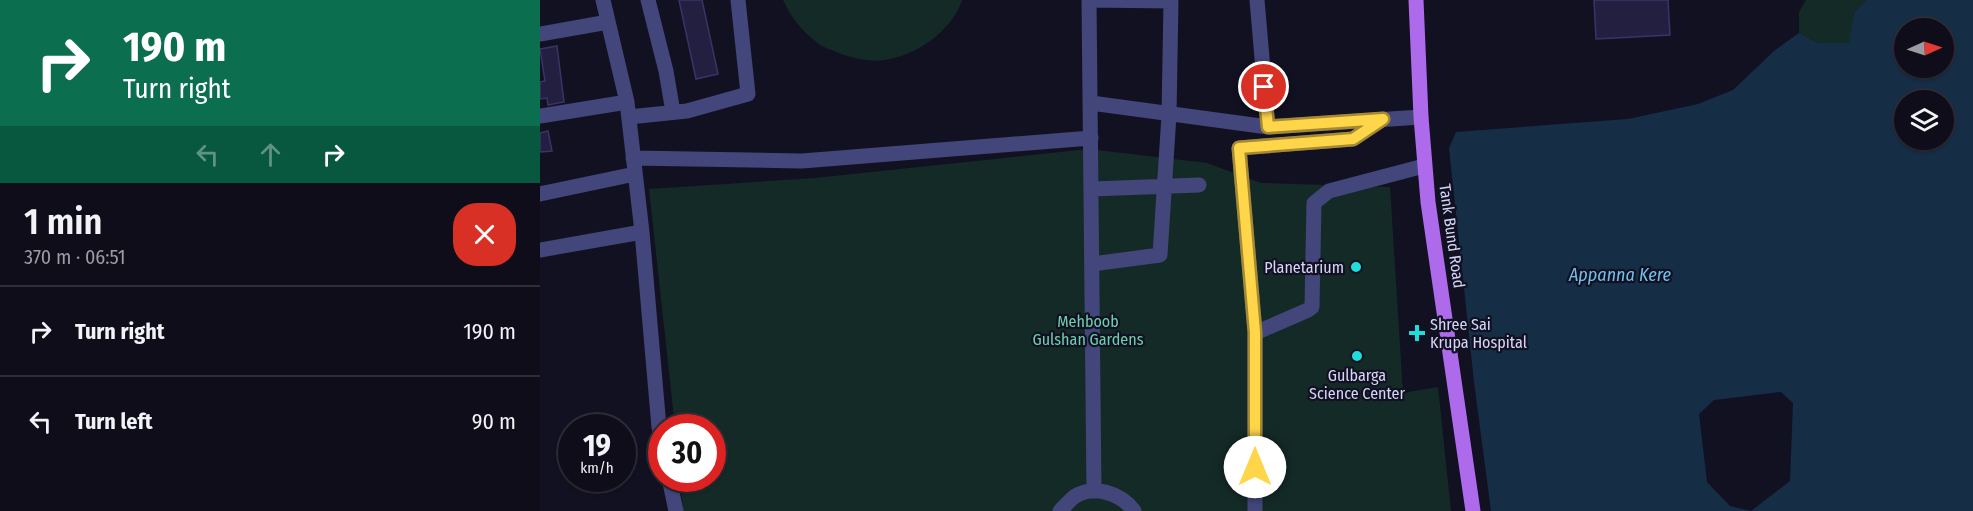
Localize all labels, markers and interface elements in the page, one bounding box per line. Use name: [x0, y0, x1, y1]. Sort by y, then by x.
north arrow: [1894, 18, 1954, 78]
map controls: [1894, 18, 1954, 150]
text: 190 m: [123, 22, 226, 72]
icon: right: [24, 24, 102, 102]
pin: [1238, 61, 1289, 112]
icon: arrive: [1247, 70, 1280, 103]
text: Turn right: [123, 73, 231, 105]
button: layers: [1894, 90, 1954, 150]
icon: left: [191, 138, 224, 171]
icon: ahead: [254, 138, 287, 171]
icon: right: [317, 138, 350, 171]
street label: Tank Bund Road: [1435, 183, 1469, 289]
text: 1 min: [24, 200, 102, 244]
button: close: [453, 203, 516, 266]
text: 370 m · 06:51: [24, 245, 126, 269]
place label: Planetarium: [1264, 258, 1344, 277]
marker: Planetarium: [1349, 260, 1363, 274]
water label: Appanna Kere: [1568, 264, 1671, 286]
park label: Mehboob Gulshan Gardens: [1033, 312, 1144, 349]
icon: right: [24, 315, 57, 348]
place label: Shree Sai Krupa Hospital: [1430, 315, 1527, 352]
text: Turn right: [75, 318, 164, 345]
text: 190 m: [463, 318, 516, 345]
marker: Shree Sai Krupa Hospital: [1408, 324, 1426, 342]
marker: Gulbarga Science Center: [1350, 349, 1364, 363]
place label: Gulbarga Science Center: [1309, 366, 1405, 403]
icon: left: [24, 405, 57, 438]
text: Turn left: [75, 408, 153, 435]
text: 90 m: [472, 408, 516, 435]
speed limit sign: 30: [648, 414, 726, 492]
text: 19: [583, 428, 611, 464]
position arrow: [1223, 435, 1287, 499]
text: km/h: [580, 459, 614, 477]

